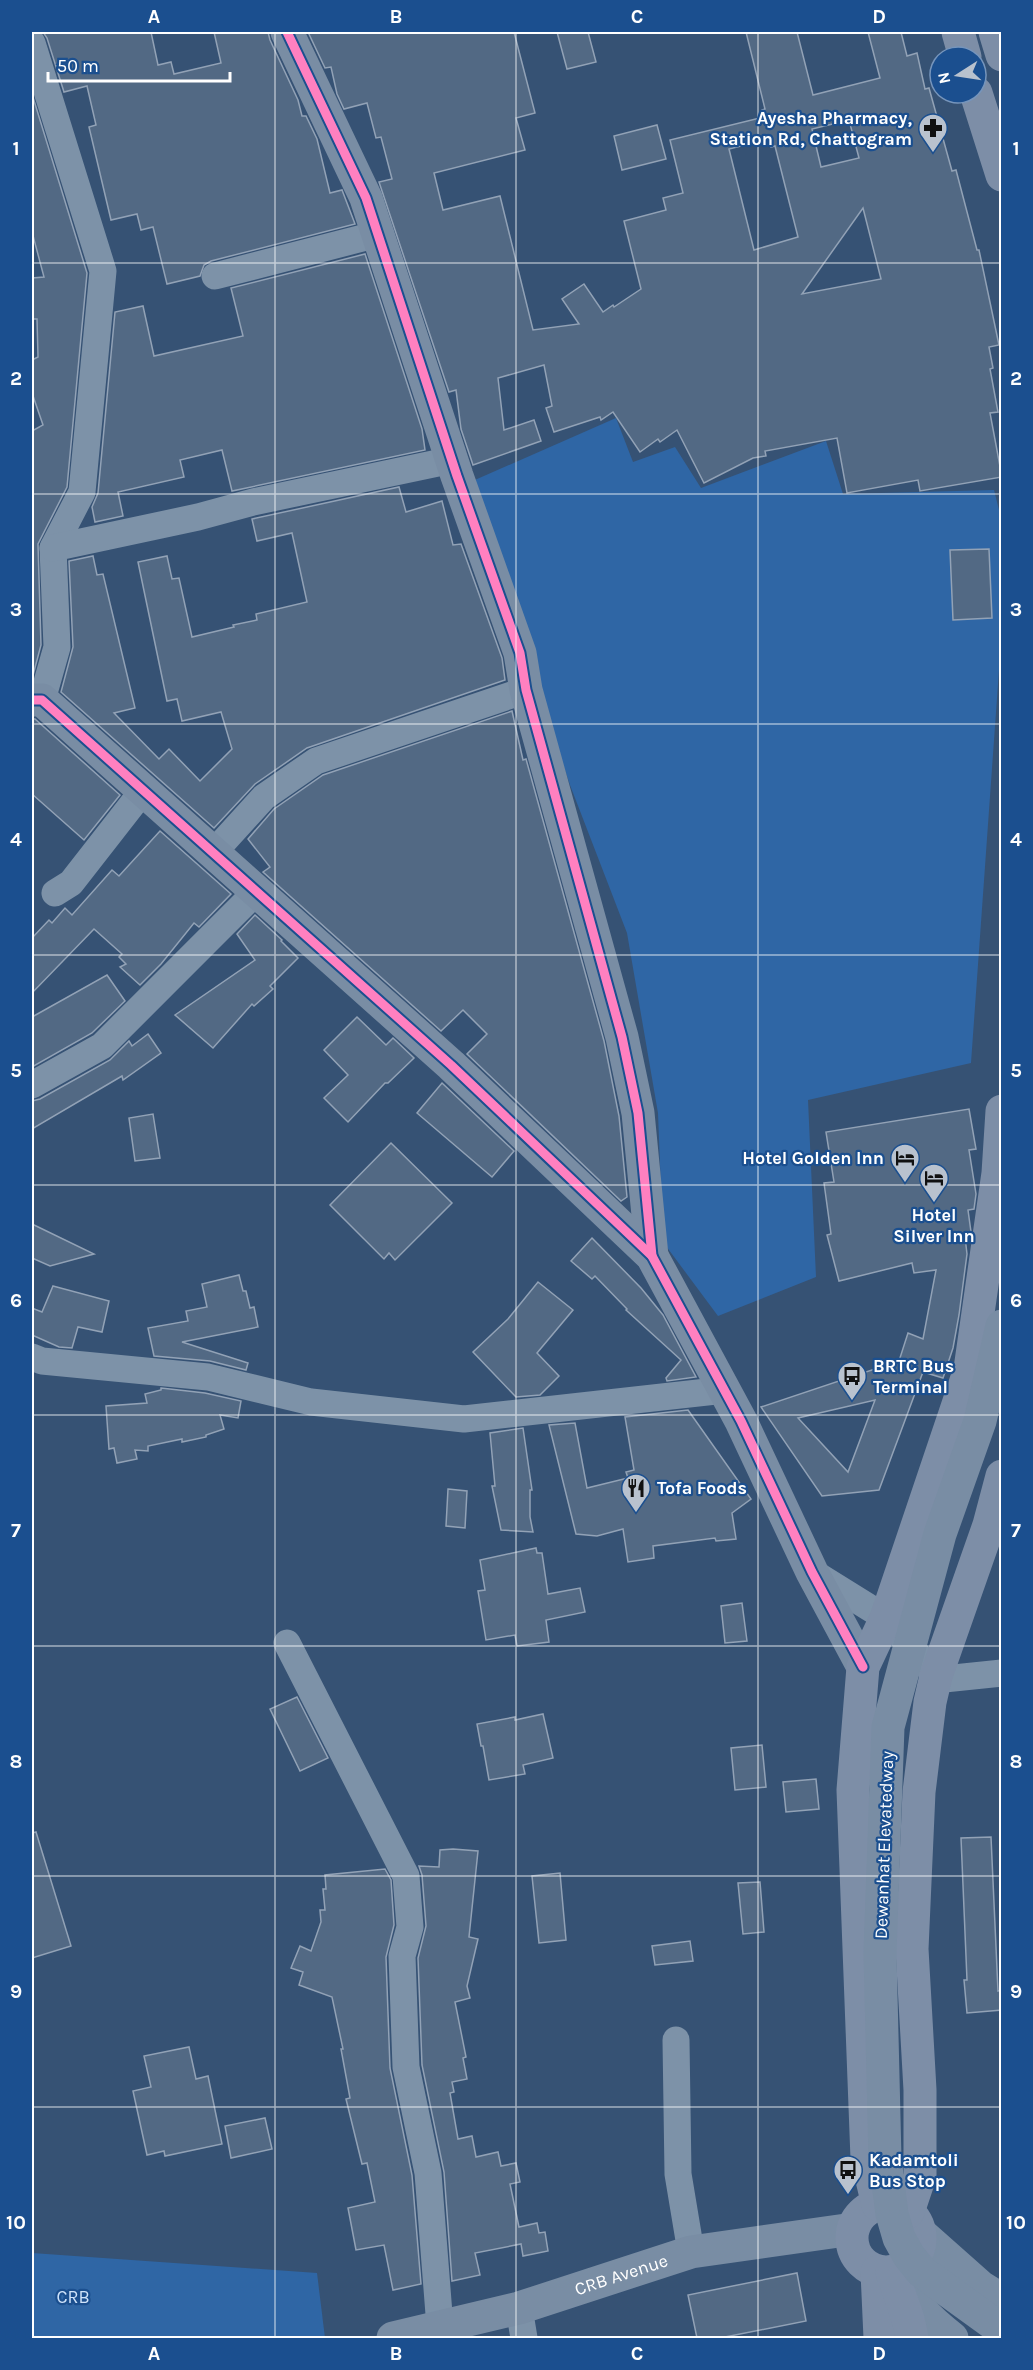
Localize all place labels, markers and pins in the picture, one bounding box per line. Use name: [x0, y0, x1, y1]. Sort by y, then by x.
place label: Ayesha Pharmacy, Station Rd, Chattogram: [709, 107, 912, 150]
pharmacy icon: Ayesha Pharmacy, Station Rd, Chattogram: [917, 112, 949, 154]
hotel icon: Hotel Golden Inn: [889, 1142, 921, 1184]
place label: Hotel Golden Inn: [742, 1147, 884, 1169]
hotel icon: Hotel Silver Inn: [918, 1162, 950, 1204]
place label: Hotel Silver Inn: [893, 1204, 975, 1247]
place label: BRTC Bus Terminal: [873, 1355, 954, 1398]
bus stop icon: BRTC Bus Terminal: [836, 1360, 868, 1402]
restaurant icon: Tofa Foods: [620, 1472, 652, 1514]
place label: Tofa Foods: [657, 1477, 747, 1499]
place label: Kadamtoli Bus Stop: [869, 2149, 959, 2192]
bus stop icon: Kadamtoli Bus Stop: [832, 2154, 864, 2196]

